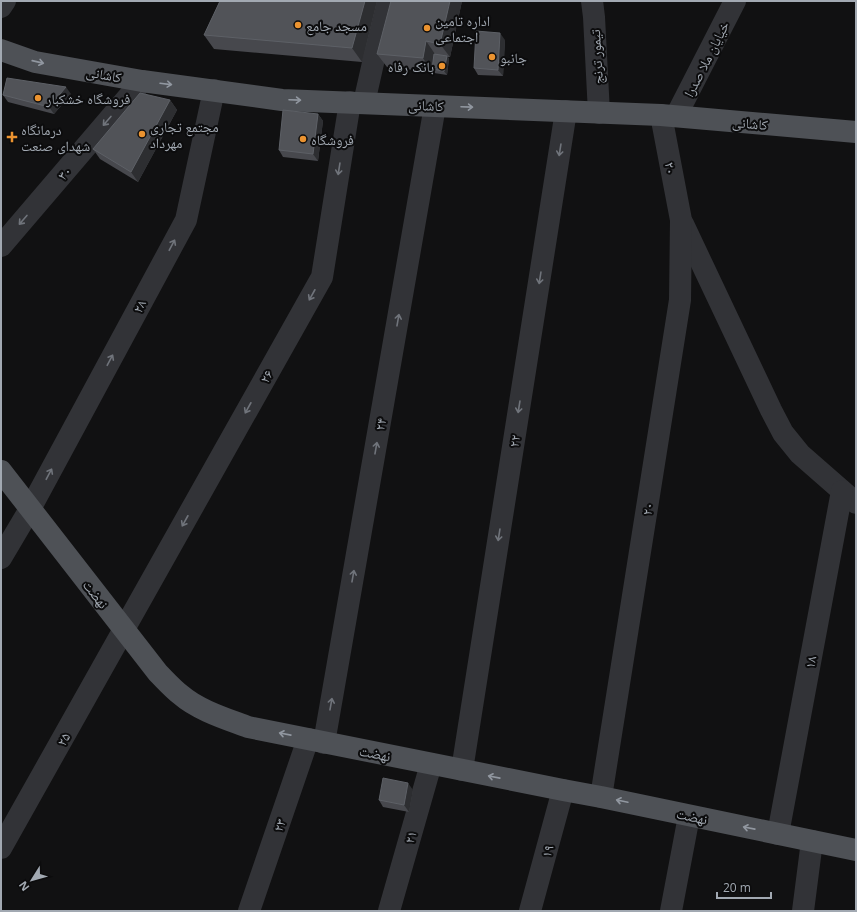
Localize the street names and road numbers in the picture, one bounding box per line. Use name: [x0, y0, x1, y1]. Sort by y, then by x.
street label: خیایان ملا صدرا: [679, 18, 733, 100]
street label: تیمور ترنج: [585, 29, 608, 85]
street label: کاشانی: [85, 62, 123, 86]
street label: کاشانی: [408, 95, 444, 115]
street label: کاشانی: [731, 112, 769, 134]
street label: ۲۰: [660, 160, 682, 176]
street label: ۳۰: [53, 162, 75, 184]
street label: ۲۸: [128, 296, 150, 316]
street label: ۲۶: [255, 366, 277, 386]
street label: ۲۴: [370, 416, 390, 432]
street label: ۲۲: [504, 433, 524, 449]
street label: ۲۰: [637, 501, 657, 517]
street label: نهضت: [79, 576, 113, 612]
street label: ۱۸: [799, 654, 821, 670]
street label: ۲۵: [52, 729, 74, 749]
street label: نهضت: [358, 741, 392, 765]
street label: نهضت: [675, 803, 710, 829]
street label: ۲۳: [268, 816, 290, 834]
street label: ۲۱: [399, 828, 421, 846]
street label: ۱۹: [536, 842, 558, 860]

